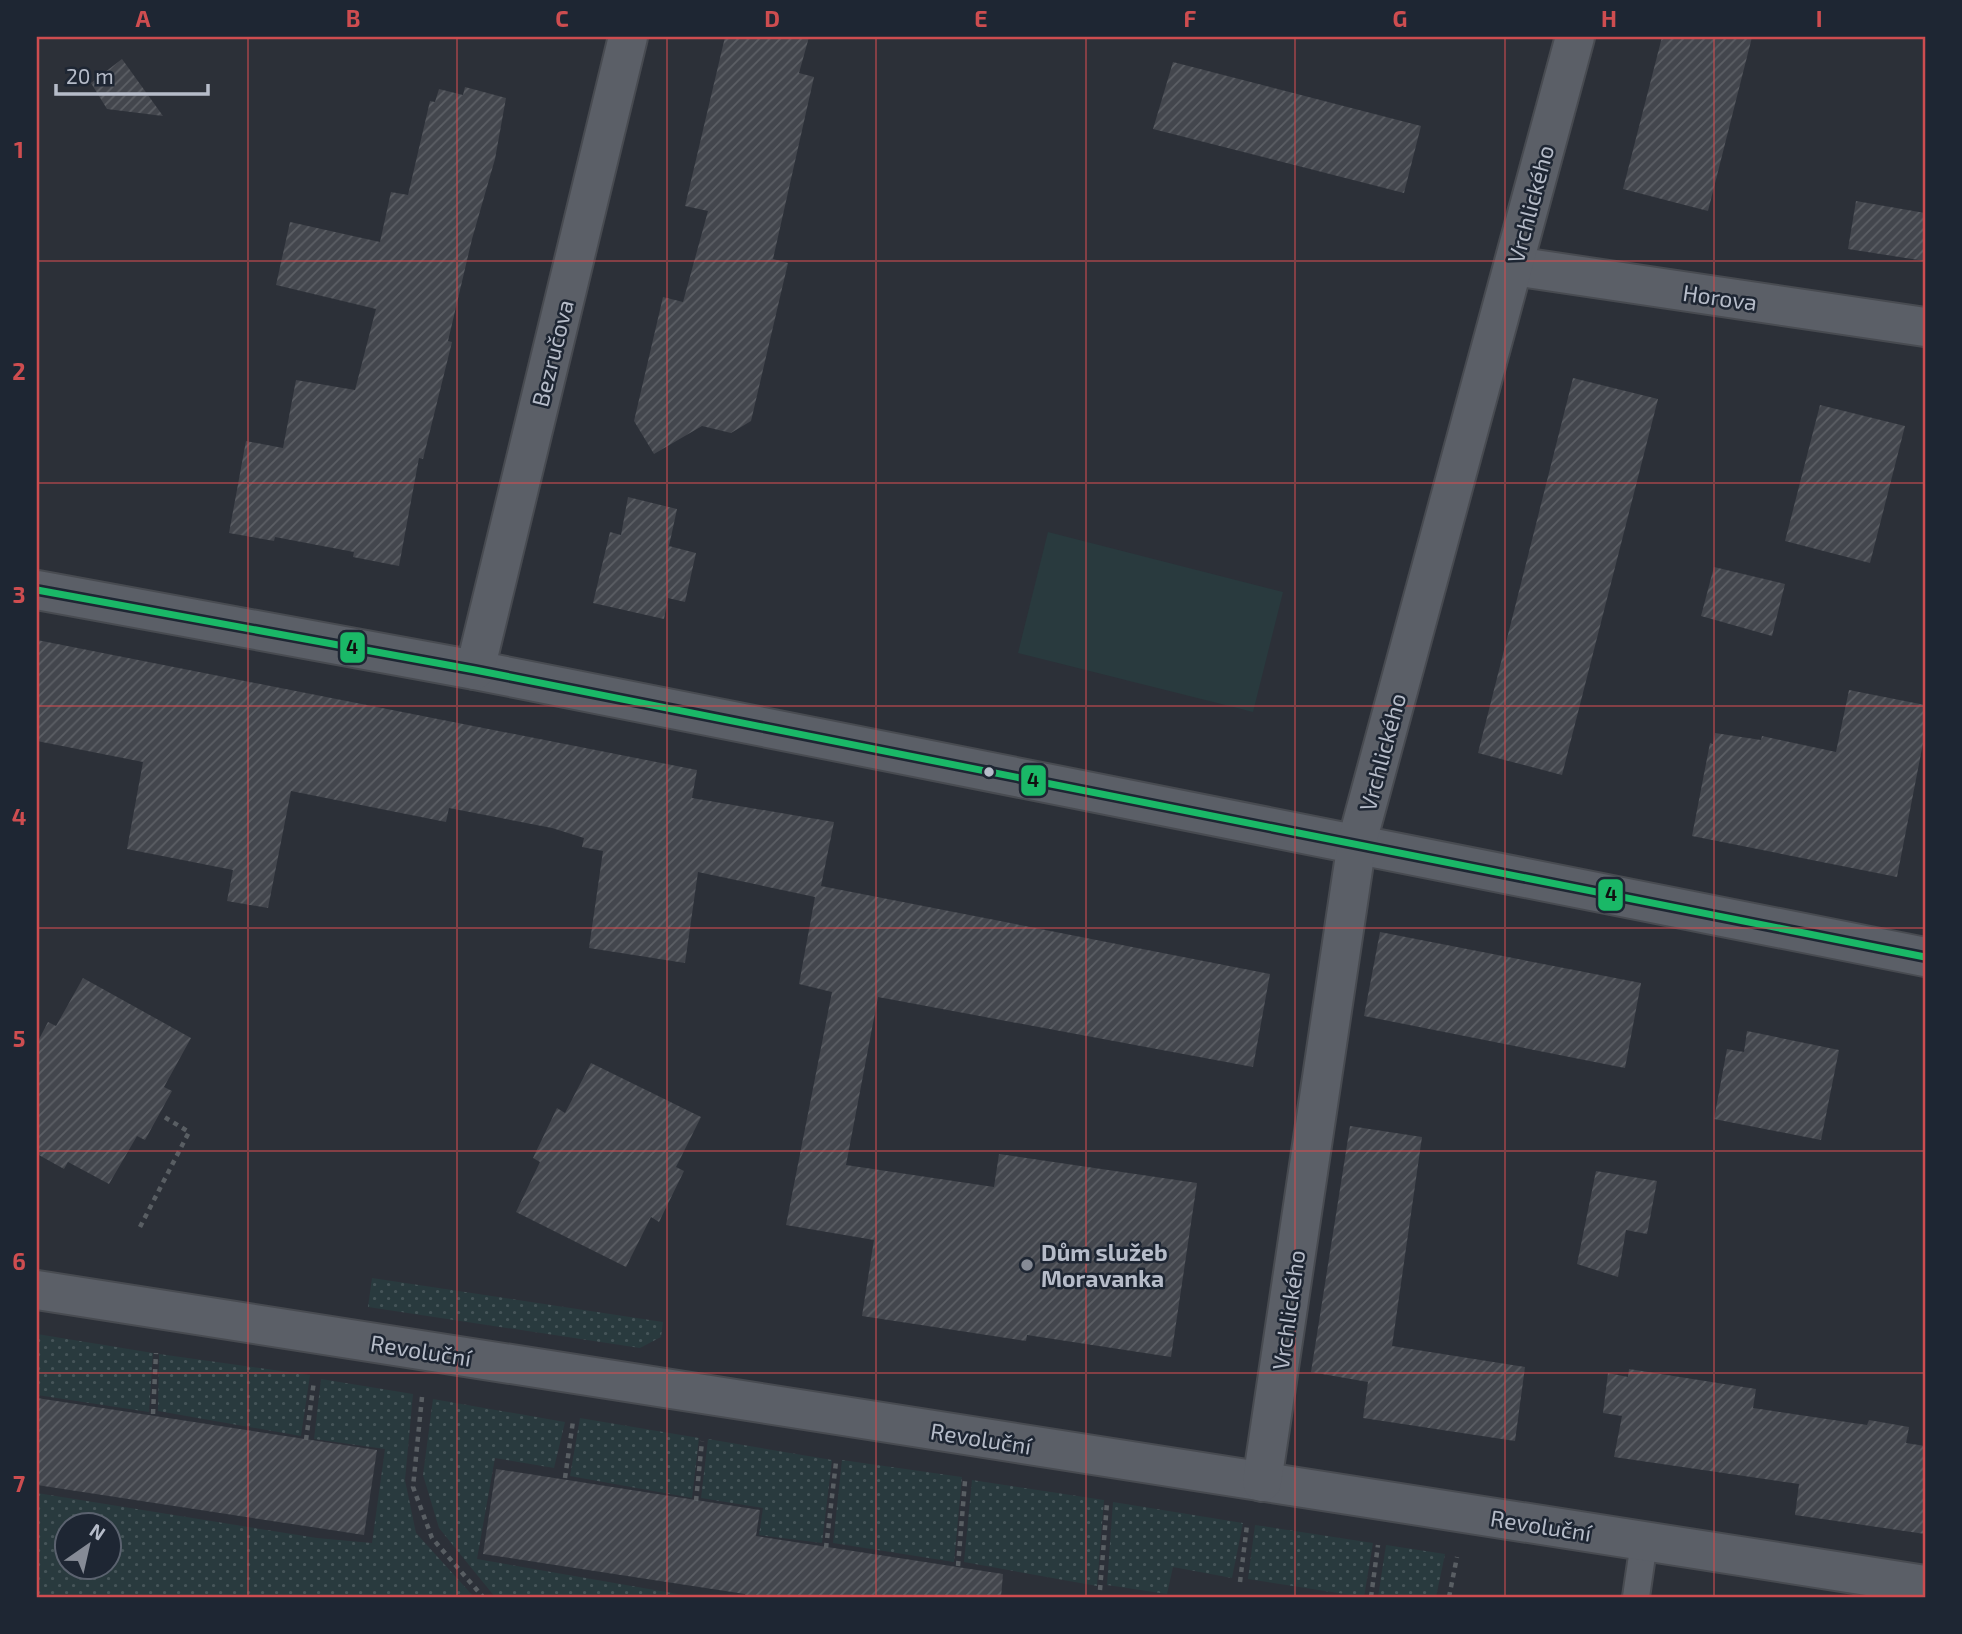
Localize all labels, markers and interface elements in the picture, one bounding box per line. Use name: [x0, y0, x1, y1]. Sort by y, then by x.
text: A: [135, 4, 151, 32]
text: B: [346, 4, 360, 32]
text: C: [555, 4, 569, 32]
text: D: [764, 4, 780, 32]
text: E: [974, 4, 988, 32]
text: F: [1184, 4, 1197, 32]
text: G: [1393, 4, 1407, 32]
text: H: [1601, 4, 1617, 32]
text: I: [1816, 4, 1822, 32]
scale bar: [56, 52, 208, 96]
text: 20 m: [66, 63, 114, 88]
text: 1: [14, 135, 24, 163]
street label: Vrchlického: [1501, 142, 1559, 266]
street label: Horova: [1681, 278, 1759, 316]
street label: Bezručova: [525, 297, 579, 409]
text: 2: [12, 357, 26, 385]
text: 3: [12, 580, 26, 608]
line badge: 4: [339, 631, 366, 664]
text: 4: [346, 635, 358, 658]
street label: Vrchlického: [1353, 690, 1411, 814]
line badge: 4: [1020, 764, 1047, 797]
unlabelled marker: [982, 765, 996, 779]
text: 4: [1027, 768, 1039, 791]
text: 4: [12, 802, 26, 830]
line badge: 4: [1597, 878, 1624, 912]
text: 4: [1605, 882, 1617, 905]
text: 5: [13, 1024, 25, 1052]
place label: Dům služeb Moravanka: [1041, 1238, 1168, 1292]
text: 6: [12, 1247, 26, 1275]
street label: Vrchlického: [1266, 1248, 1310, 1372]
marker: Dům služeb Moravanka: [1019, 1257, 1035, 1273]
street label: Revoluční: [369, 1328, 475, 1372]
street label: Revoluční: [929, 1416, 1035, 1460]
text: 7: [13, 1469, 25, 1497]
street label: Revoluční: [1489, 1503, 1595, 1547]
north arrow: [52, 1512, 122, 1582]
text: N: [86, 1518, 110, 1545]

